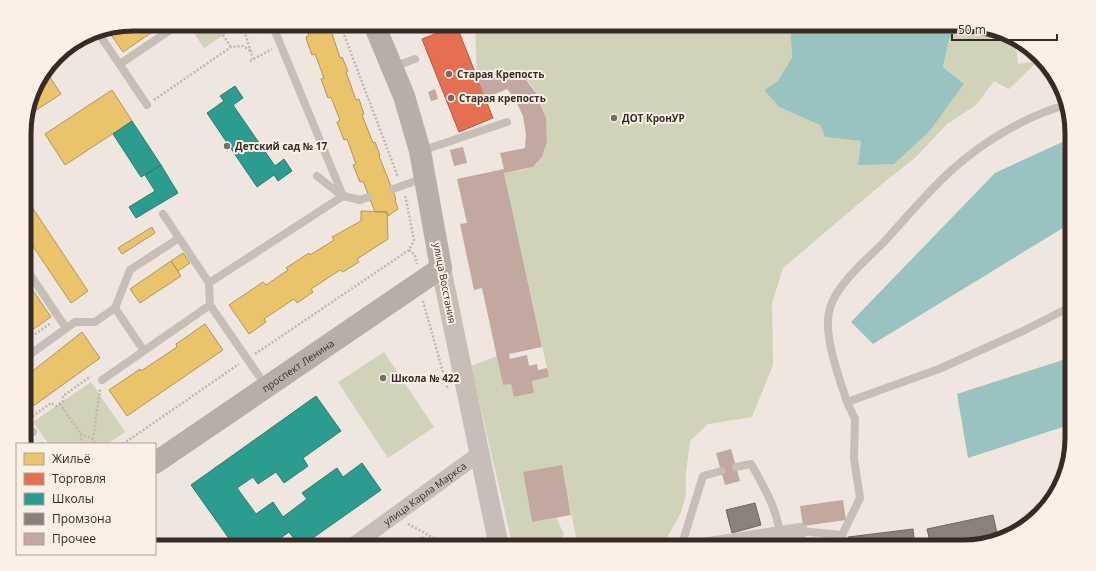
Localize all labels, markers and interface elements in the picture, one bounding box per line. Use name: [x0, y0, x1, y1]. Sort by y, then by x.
scale bar: [952, 16, 1057, 42]
text: 50 m: [958, 21, 986, 38]
place label: Старая Крепость: [457, 67, 544, 81]
marker: Старая Крепость: [444, 69, 454, 79]
place label: Старая крепость: [459, 91, 546, 105]
marker: Старая крепость: [446, 93, 456, 103]
place label: ДОТ КронУР: [622, 111, 685, 125]
marker: ДОТ КронУР: [609, 113, 619, 123]
place label: Детский сад № 17: [235, 139, 327, 153]
marker: Детский сад № 17: [222, 141, 232, 151]
street label: улица Восстания: [430, 241, 460, 325]
street label: проспект Ленина: [259, 336, 337, 395]
place label: Школа № 422: [391, 371, 460, 385]
marker: Школа № 422: [378, 373, 388, 383]
legend: [16, 443, 156, 555]
text: Жильё: [52, 450, 91, 467]
street label: улица Карла Маркса: [380, 459, 469, 528]
text: Торговля: [52, 470, 106, 487]
text: Школы: [52, 490, 94, 507]
text: Промзона: [52, 510, 111, 527]
text: Прочее: [52, 530, 96, 547]

